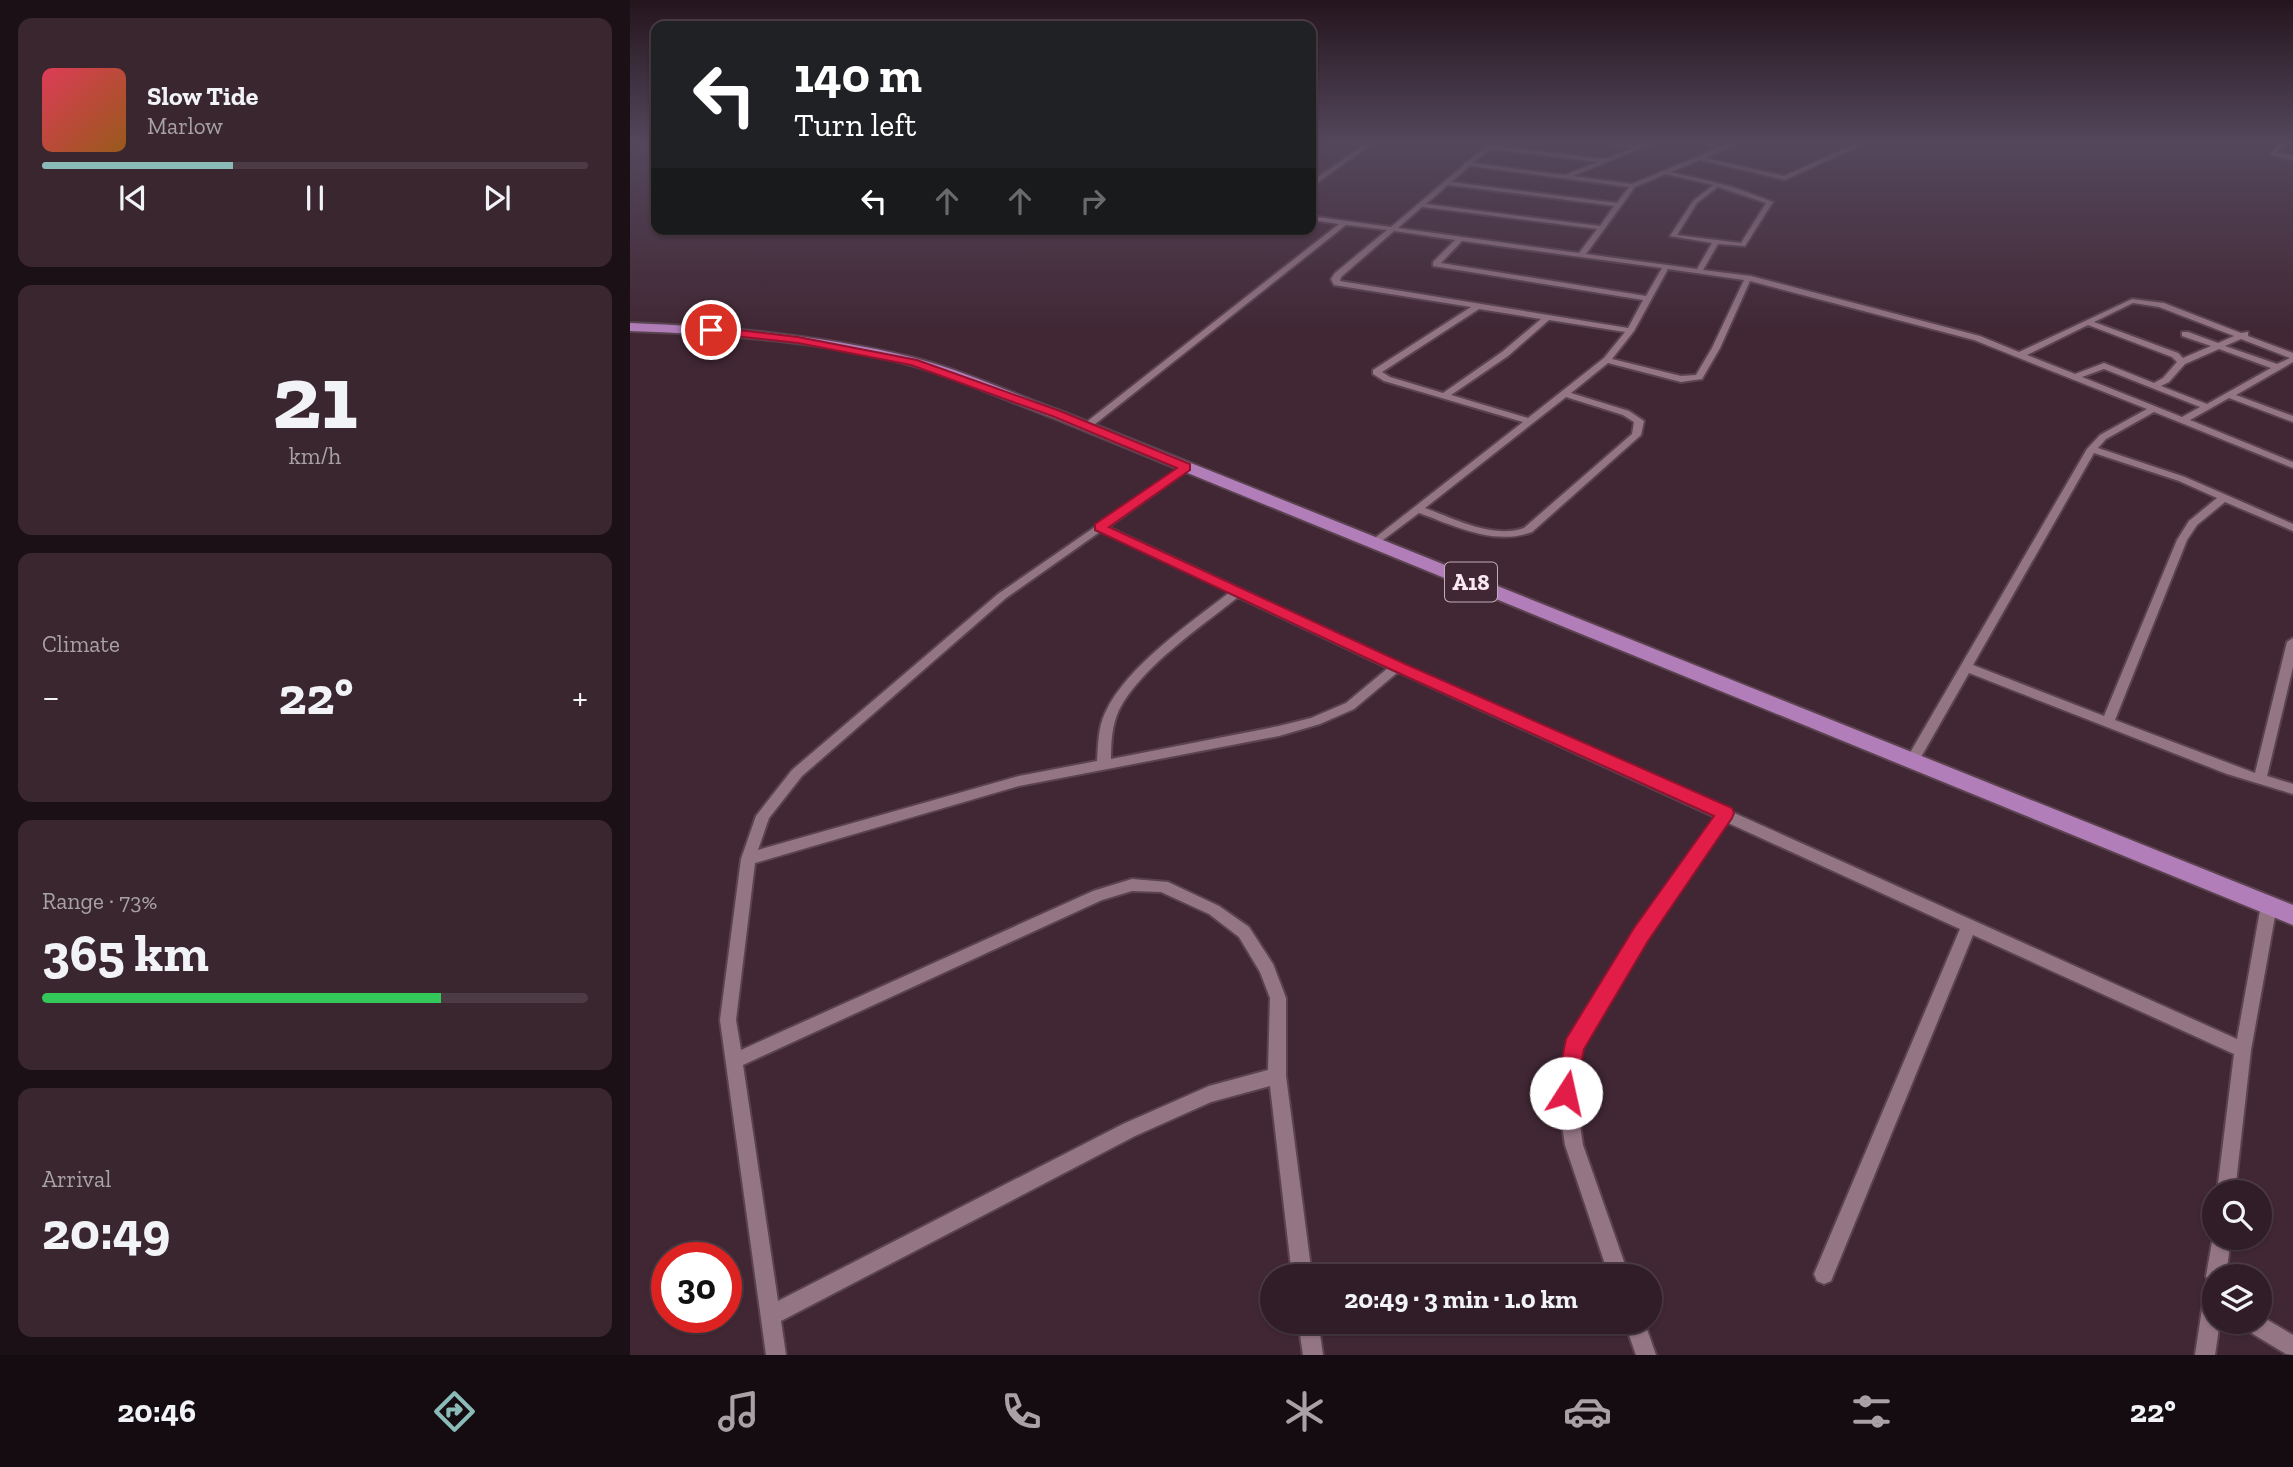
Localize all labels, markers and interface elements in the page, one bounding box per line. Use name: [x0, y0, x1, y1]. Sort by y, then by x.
text: 140 m: [794, 46, 922, 105]
icon: left: [679, 49, 770, 140]
text: Slow Tide: [147, 80, 258, 112]
text: Turn left: [794, 106, 916, 144]
text: Marlow: [147, 112, 223, 140]
icon: previous: [114, 179, 152, 217]
icon: pause: [296, 179, 334, 217]
icon: next: [478, 179, 516, 217]
icon: left: [855, 182, 893, 220]
icon: ahead: [928, 182, 966, 220]
icon: ahead: [1001, 182, 1039, 220]
icon: right: [1074, 182, 1112, 220]
pin: [681, 300, 741, 360]
icon: arrive: [692, 311, 730, 349]
text: 21: [272, 342, 358, 451]
text: km/h: [289, 442, 341, 470]
road number: A18: [1445, 562, 1497, 602]
text: Climate: [42, 630, 120, 658]
text: 22°: [279, 665, 353, 727]
text: −: [42, 674, 60, 720]
text: +: [572, 674, 588, 720]
text: Range · 73%: [42, 887, 157, 915]
text: 365 km: [42, 922, 209, 984]
position arrow: [1529, 1056, 1603, 1130]
text: Arrival: [42, 1165, 111, 1193]
map controls: [2202, 1180, 2272, 1334]
button: search: [2202, 1180, 2272, 1250]
text: 20:49: [42, 1200, 170, 1262]
speed limit sign: 30: [651, 1242, 742, 1333]
button: layers: [2202, 1264, 2272, 1334]
text: 20:49 · 3 min · 1.0 km: [1344, 1283, 1578, 1315]
icon: directions: [430, 1387, 479, 1436]
icon: music: [714, 1387, 763, 1436]
icon: phone: [997, 1387, 1046, 1436]
icon: climate: [1280, 1387, 1329, 1436]
icon: car: [1563, 1387, 1612, 1436]
icon: filters: [1847, 1387, 1896, 1436]
text: 20:46: [117, 1392, 196, 1430]
text: 22°: [2130, 1392, 2176, 1430]

